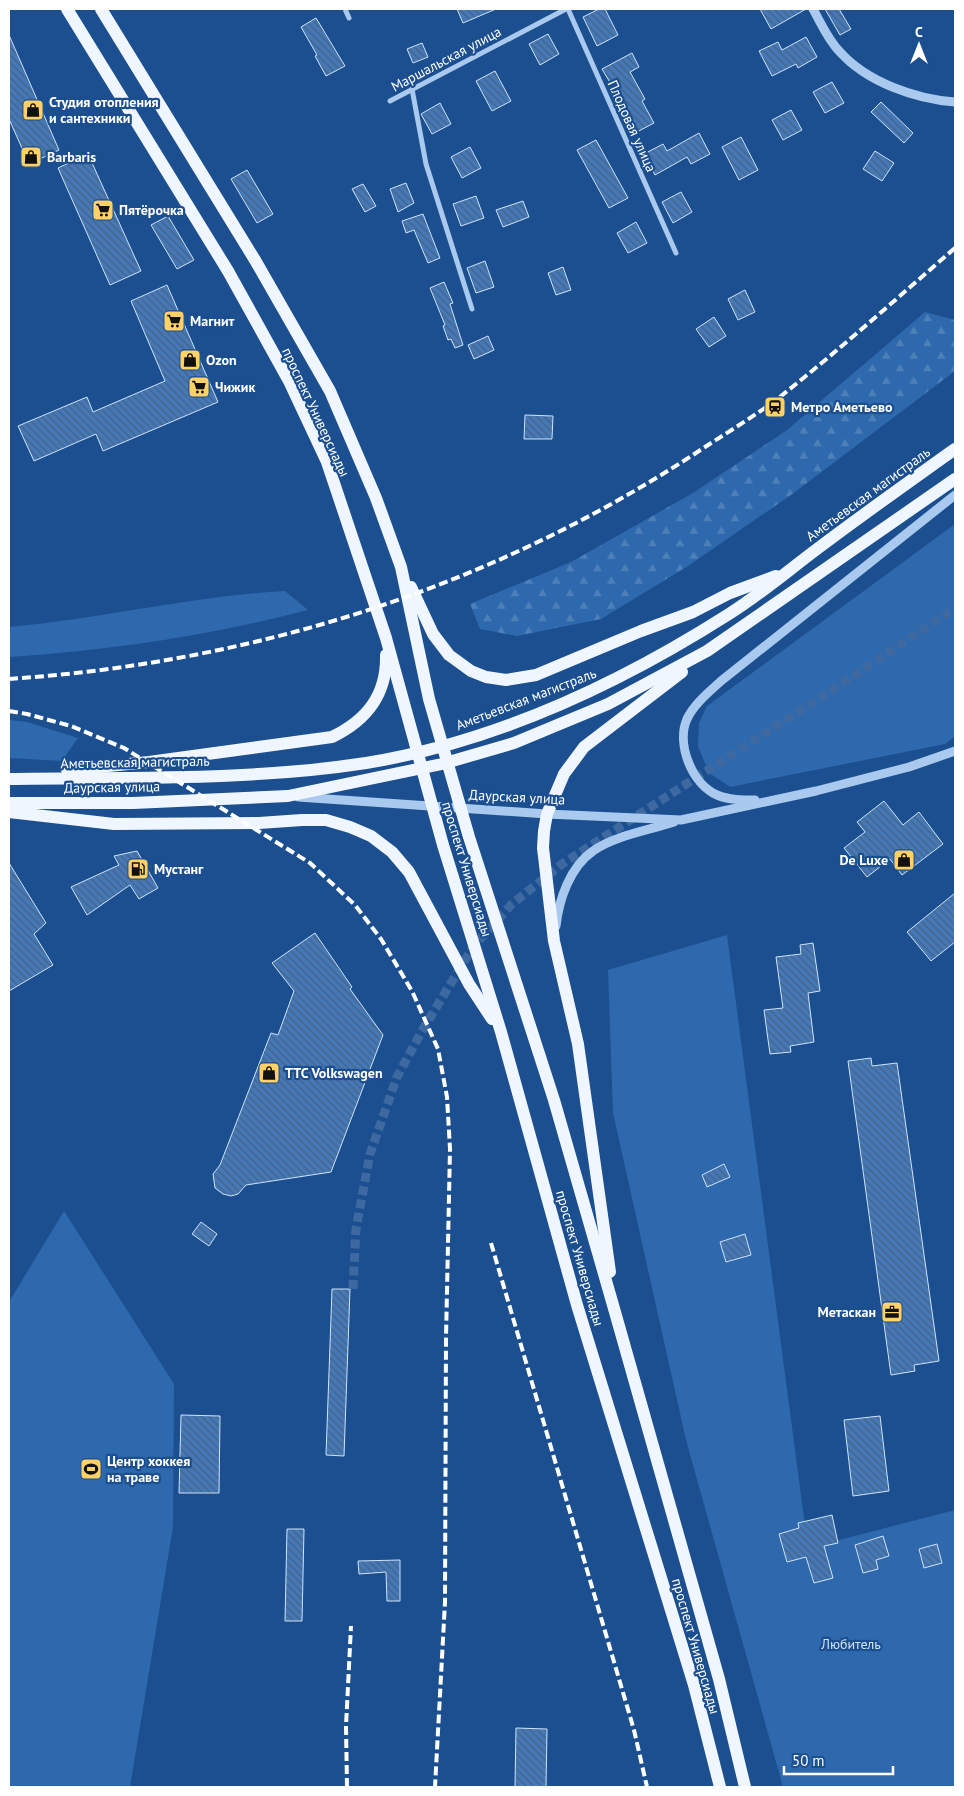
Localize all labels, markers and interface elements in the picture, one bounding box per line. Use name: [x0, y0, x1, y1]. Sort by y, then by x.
north arrow: [894, 20, 944, 70]
street label: Маршальская улица: [388, 22, 504, 96]
text: С: [915, 23, 923, 41]
street label: Плодовая улица: [604, 77, 660, 175]
place label: Студия отопления и сантехники: [49, 93, 159, 127]
shop icon: Студия отопления и сантехники: [21, 98, 45, 122]
shop icon: Barbaris: [19, 145, 43, 169]
place label: Barbaris: [47, 148, 96, 166]
supermarket icon: Пятёрочка: [91, 198, 115, 222]
place label: Пятёрочка: [119, 201, 184, 219]
supermarket icon: Магнит: [162, 309, 186, 333]
place label: Магнит: [190, 312, 235, 330]
street label: проспект Универсиады: [278, 345, 354, 479]
shop icon: Ozon: [178, 348, 202, 372]
place label: Ozon: [206, 351, 237, 369]
supermarket icon: Чижик: [187, 375, 211, 399]
place label: Чижик: [215, 378, 255, 396]
station icon: Метро Аметьево: [763, 395, 787, 419]
place label: Метро Аметьево: [791, 398, 893, 416]
street label: Аметьевская магистраль: [802, 443, 934, 545]
street label: Аметьевская магистраль: [453, 664, 599, 734]
street label: Аметьевская магистраль: [60, 752, 210, 772]
street label: Даурская улица: [64, 777, 160, 797]
street label: Даурская улица: [468, 785, 566, 809]
street label: проспект Универсиады: [438, 799, 496, 939]
shop icon: De Luxe: [892, 848, 916, 872]
place label: De Luxe: [839, 851, 888, 869]
fuel station icon: Мустанг: [126, 857, 150, 881]
place label: Мустанг: [154, 860, 204, 878]
shop icon: ТТС Volkswagen: [257, 1061, 281, 1085]
place label: ТТС Volkswagen: [285, 1064, 383, 1082]
street label: проспект Универсиады: [552, 1188, 608, 1328]
office icon: Метаскан: [880, 1300, 904, 1324]
place label: Метаскан: [818, 1303, 876, 1321]
place label: Центр хоккея на траве: [107, 1452, 190, 1486]
sports icon: Центр хоккея на траве: [79, 1457, 103, 1481]
street label: проспект Универсиады: [668, 1576, 724, 1716]
park label: Любитель: [820, 1635, 881, 1653]
scale bar: [784, 1744, 893, 1776]
text: 50 m: [792, 1751, 825, 1770]

